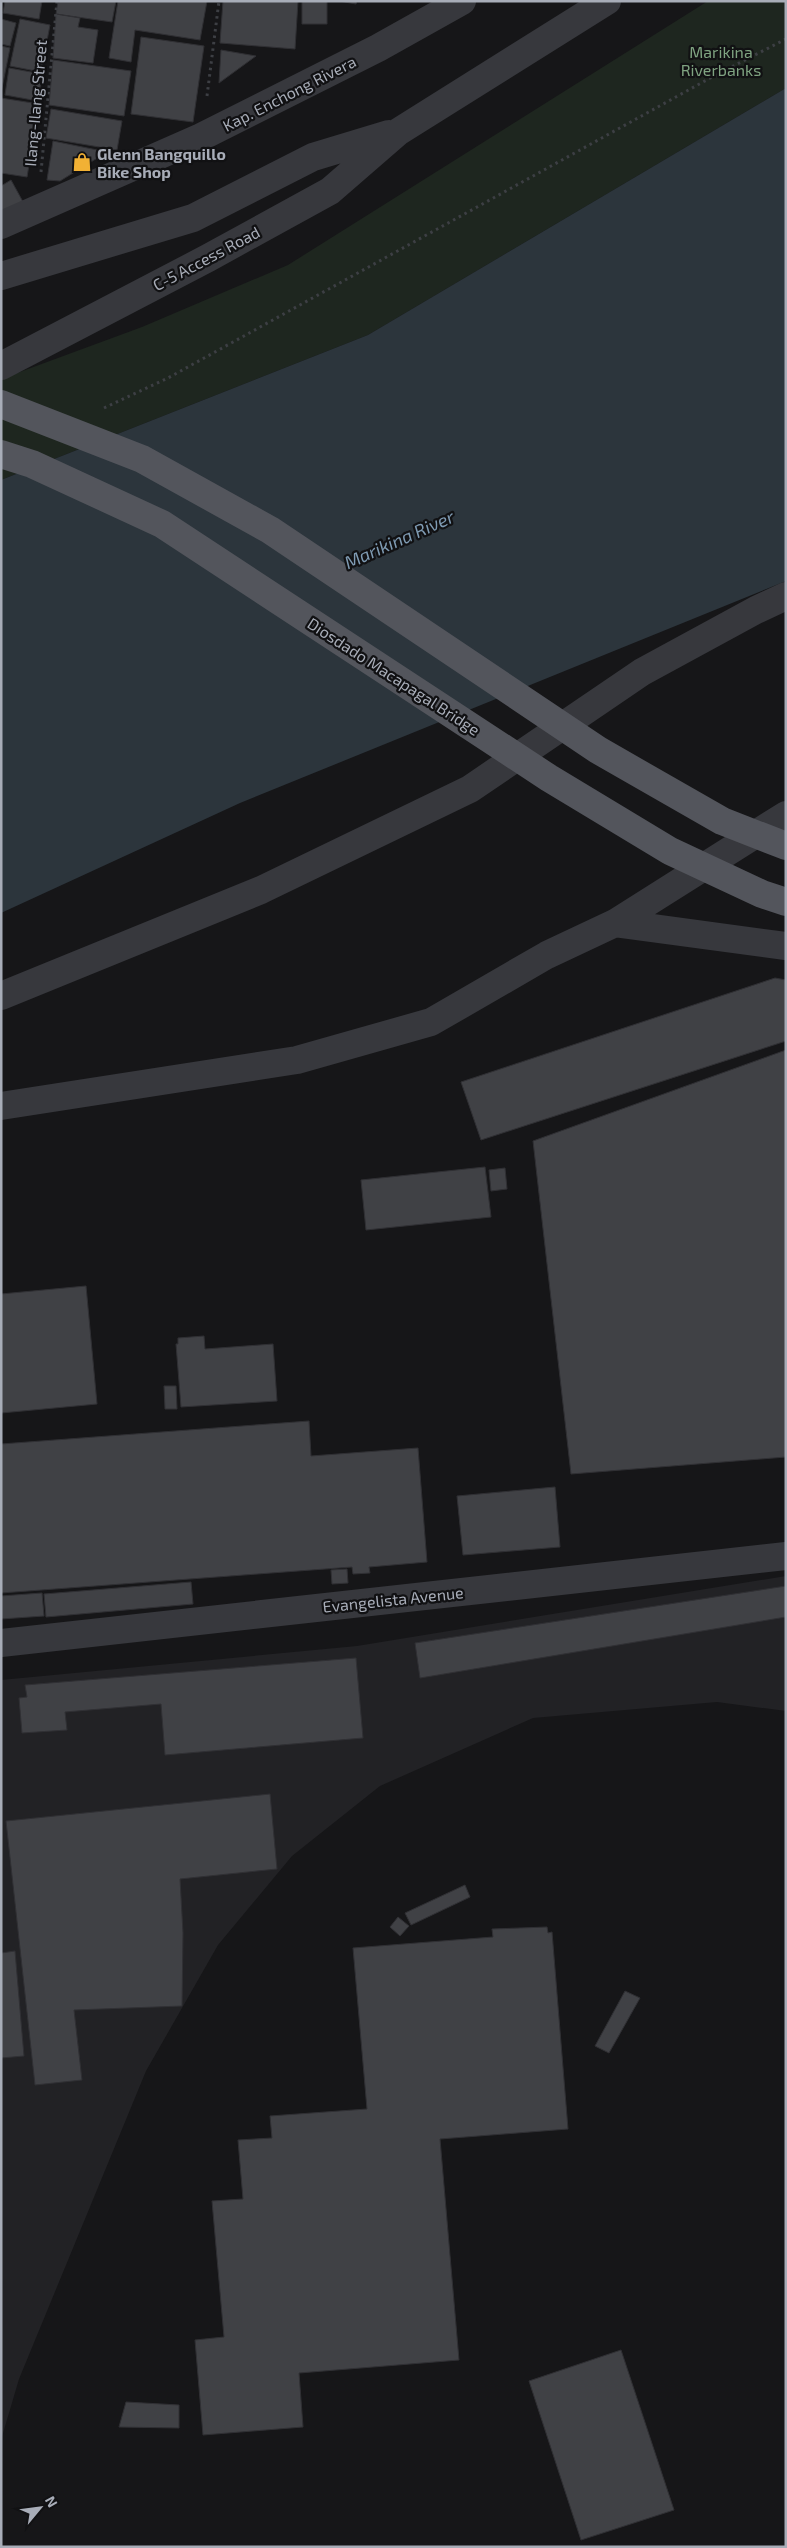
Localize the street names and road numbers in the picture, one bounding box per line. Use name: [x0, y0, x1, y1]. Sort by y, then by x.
street label: Ilang-Ilang Street: [20, 39, 50, 167]
street label: Kap. Enchong Rivera: [219, 51, 359, 135]
street label: C-5 Access Road: [149, 222, 263, 294]
street label: Diosdado Macapagal Bridge: [304, 613, 484, 739]
street label: Evangelista Avenue: [322, 1582, 464, 1616]

